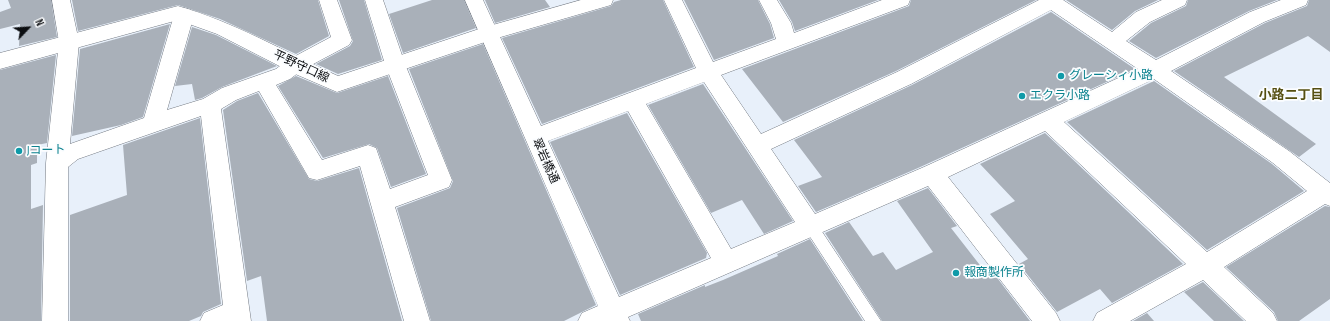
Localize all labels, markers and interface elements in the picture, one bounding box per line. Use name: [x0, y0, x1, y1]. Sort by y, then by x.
north arrow: [8, 8, 48, 48]
text: N: [32, 17, 46, 28]
street label: 平野守口線: [271, 48, 331, 86]
place label: グレーシィ小路: [1069, 69, 1153, 83]
marker: グレーシィ小路: [1056, 71, 1066, 81]
district label: 小路二丁目: [1259, 88, 1323, 104]
place label: エクラ小路: [1030, 89, 1090, 103]
marker: エクラ小路: [1017, 91, 1027, 101]
street label: 翠岩橋通: [529, 136, 561, 186]
place label: Jコート: [27, 144, 65, 158]
marker: Jコート: [14, 146, 24, 156]
place label: 報商製作所: [964, 266, 1024, 280]
marker: 報商製作所: [951, 268, 961, 278]

